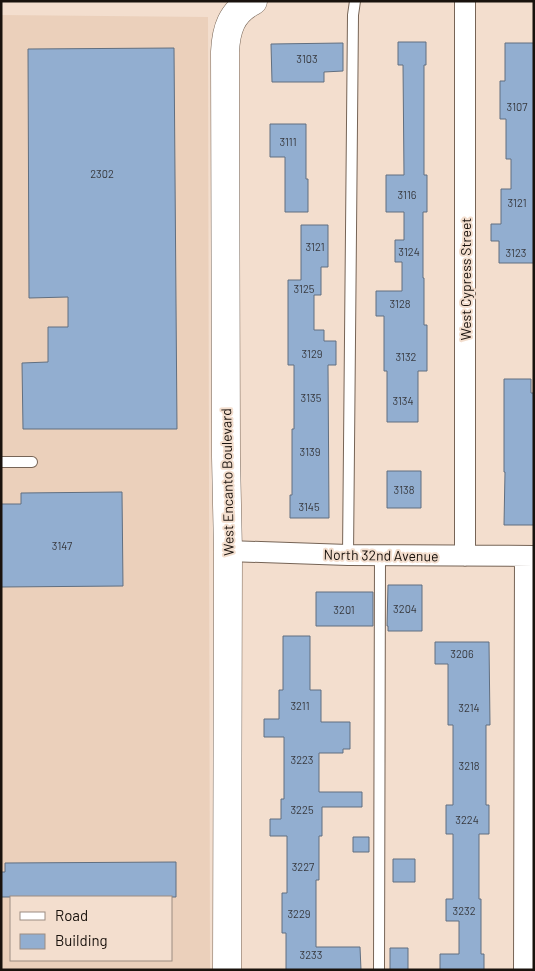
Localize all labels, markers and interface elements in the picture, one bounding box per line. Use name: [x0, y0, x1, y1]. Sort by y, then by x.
house number: 3103: [296, 52, 318, 65]
house number: 3107: [507, 100, 527, 113]
house number: 3111: [279, 135, 297, 148]
house number: 2302: [90, 167, 114, 180]
house number: 3116: [398, 188, 417, 201]
house number: 3121: [507, 196, 527, 209]
street label: West Cypress Street: [457, 218, 474, 340]
house number: 3121: [305, 240, 325, 253]
house number: 3124: [398, 245, 420, 258]
house number: 3123: [506, 246, 526, 259]
house number: 3125: [294, 282, 315, 295]
house number: 3128: [389, 297, 411, 310]
house number: 3129: [301, 347, 323, 360]
house number: 3132: [396, 350, 417, 363]
house number: 3135: [301, 391, 322, 404]
house number: 3134: [392, 394, 414, 407]
street label: West Encanto Boulevard: [217, 408, 237, 556]
house number: 3139: [300, 445, 321, 458]
house number: 3138: [394, 483, 415, 496]
house number: 3145: [298, 500, 320, 513]
house number: 3147: [52, 539, 72, 552]
street label: North 32nd Avenue: [323, 545, 439, 565]
house number: 3204: [393, 602, 417, 615]
house number: 3201: [333, 603, 355, 616]
house number: 3206: [450, 647, 474, 660]
house number: 3211: [290, 699, 310, 712]
house number: 3214: [458, 701, 480, 714]
house number: 3223: [290, 753, 314, 766]
house number: 3218: [459, 759, 480, 772]
house number: 3225: [290, 803, 314, 816]
house number: 3224: [455, 813, 479, 826]
house number: 3227: [292, 860, 314, 873]
legend: [10, 896, 172, 961]
house number: 3232: [452, 904, 476, 917]
text: Road: [55, 906, 88, 924]
house number: 3229: [287, 907, 311, 920]
text: Building: [55, 931, 108, 949]
house number: 3233: [300, 948, 322, 961]

